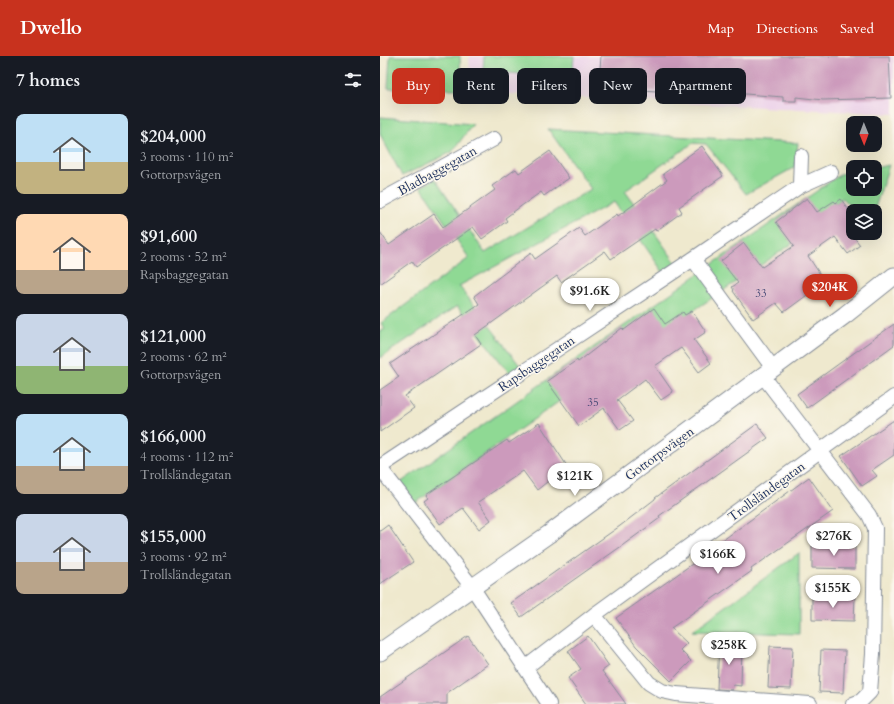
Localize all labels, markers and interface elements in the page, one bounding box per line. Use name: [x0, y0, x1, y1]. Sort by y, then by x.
text: Dwello: [20, 15, 82, 41]
text: Map: [708, 19, 734, 38]
text: Directions: [756, 19, 818, 38]
text: Saved: [840, 19, 874, 38]
chip: Buy: [392, 68, 445, 104]
chip: Rent: [453, 68, 509, 104]
chip: Filters: [517, 68, 581, 104]
chip: New: [589, 68, 647, 104]
chip: Apartment: [655, 68, 746, 104]
text: 7 homes: [16, 69, 80, 92]
icon: filters: [342, 69, 364, 91]
north arrow: [846, 116, 882, 152]
map controls: [846, 116, 882, 240]
text: $204,000: [140, 125, 206, 148]
icon: home: [48, 130, 96, 178]
street label: Bladbaggegatan: [395, 141, 481, 200]
text: 3 rooms · 110 m²: [140, 148, 233, 166]
button: locate: [846, 160, 882, 196]
text: Gottorpsvägen: [140, 166, 221, 184]
button: layers: [846, 204, 882, 240]
text: $91,600: [140, 225, 197, 248]
icon: home: [48, 230, 96, 278]
text: 2 rooms · 52 m²: [140, 248, 227, 266]
text: Rapsbaggegatan: [140, 266, 229, 284]
pin: $204K: [802, 274, 858, 308]
pin: $91.6K: [557, 278, 623, 312]
text: $204K: [811, 278, 849, 296]
text: $91.6K: [570, 282, 610, 300]
house number: 33: [755, 286, 767, 301]
text: $121,000: [140, 325, 206, 348]
icon: home: [48, 330, 96, 378]
street label: Rapsbaggegatan: [495, 331, 579, 396]
text: 2 rooms · 62 m²: [140, 348, 227, 366]
text: Gottorpsvägen: [140, 366, 221, 384]
house number: 35: [587, 395, 599, 410]
street label: Gottorpsvägen: [621, 422, 698, 485]
text: $166,000: [140, 425, 206, 448]
icon: home: [48, 430, 96, 478]
text: 4 rooms · 112 m²: [140, 448, 233, 466]
street label: Trollsländegatan: [724, 457, 809, 526]
pin: $121K: [547, 463, 603, 497]
text: Trollsländegatan: [140, 466, 232, 484]
text: $121K: [556, 467, 594, 485]
pin: $276K: [806, 523, 862, 557]
text: $155,000: [140, 525, 206, 548]
text: $276K: [815, 527, 853, 545]
icon: home: [48, 530, 96, 578]
pin: $166K: [690, 541, 746, 575]
text: $166K: [699, 545, 737, 563]
text: 3 rooms · 92 m²: [140, 548, 227, 566]
text: Trollsländegatan: [140, 566, 232, 584]
pin: $155K: [805, 575, 861, 609]
text: $155K: [814, 579, 852, 597]
pin: $258K: [701, 632, 757, 666]
text: $258K: [710, 636, 748, 654]

